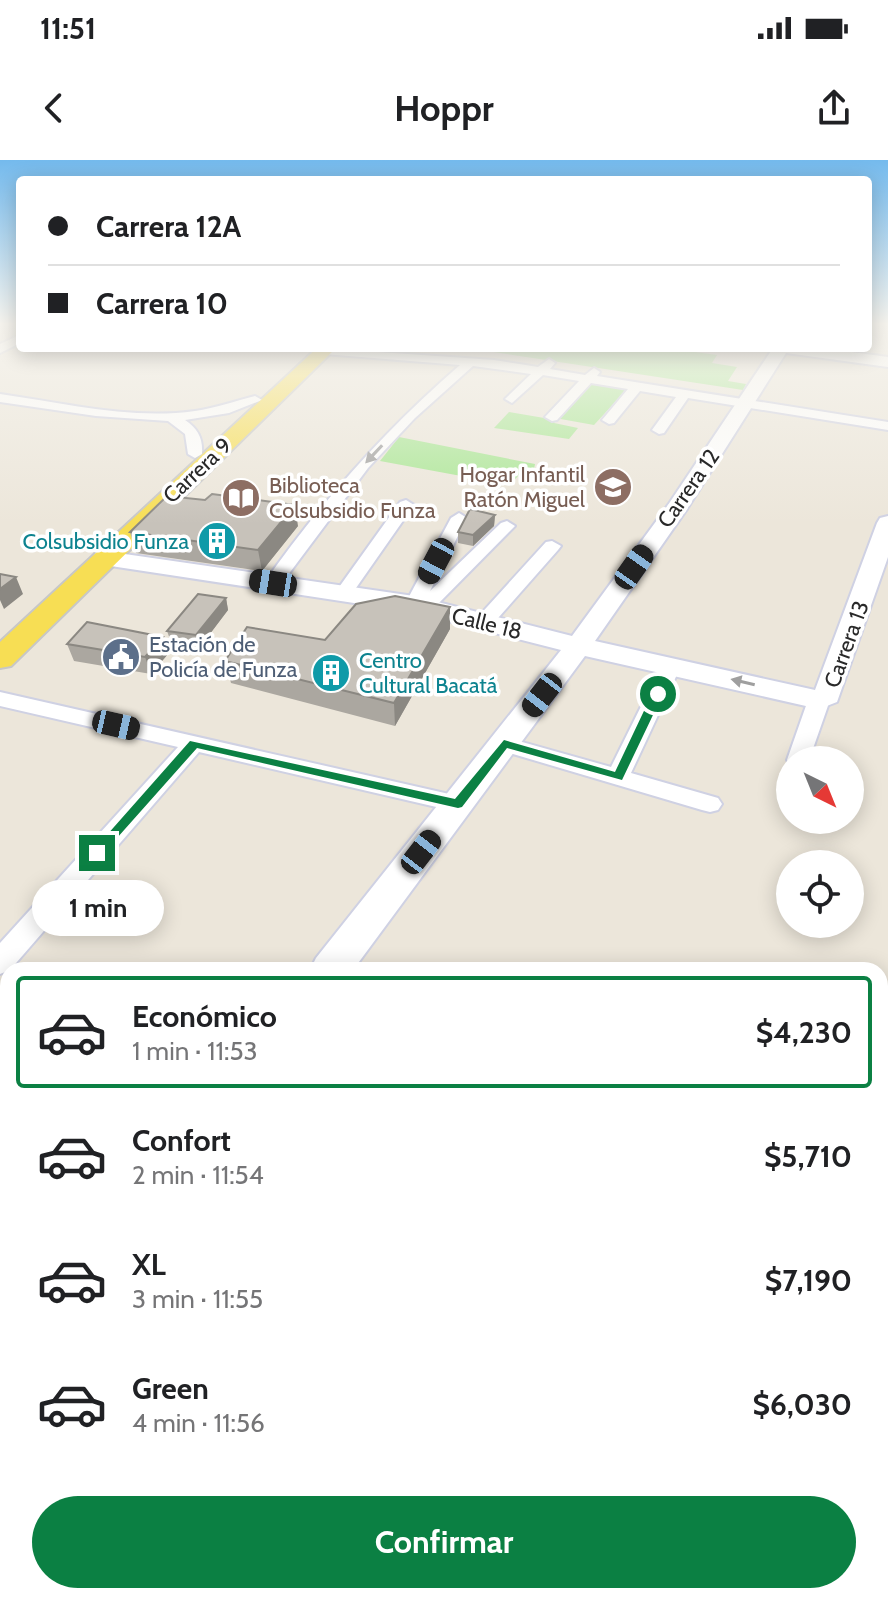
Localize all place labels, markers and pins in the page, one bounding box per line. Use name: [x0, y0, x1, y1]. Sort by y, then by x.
place label: Hogar Infantil Ratón Miguel: [460, 461, 586, 513]
school or university icon: Hogar Infantil Ratón Miguel: [592, 466, 634, 508]
place label: Biblioteca Colsubsidio Funza: [269, 472, 436, 524]
library icon: Biblioteca Colsubsidio Funza: [220, 477, 262, 519]
building icon: Colsubsidio Funza: [196, 520, 238, 562]
place label: Colsubsidio Funza: [23, 528, 189, 555]
place label: Estación de Policía de Funza: [149, 631, 298, 683]
public building icon: Estación de Policía de Funza: [100, 636, 142, 678]
place label: Centro Cultural Bacatá: [359, 647, 498, 699]
building icon: Centro Cultural Bacatá: [310, 652, 352, 694]

